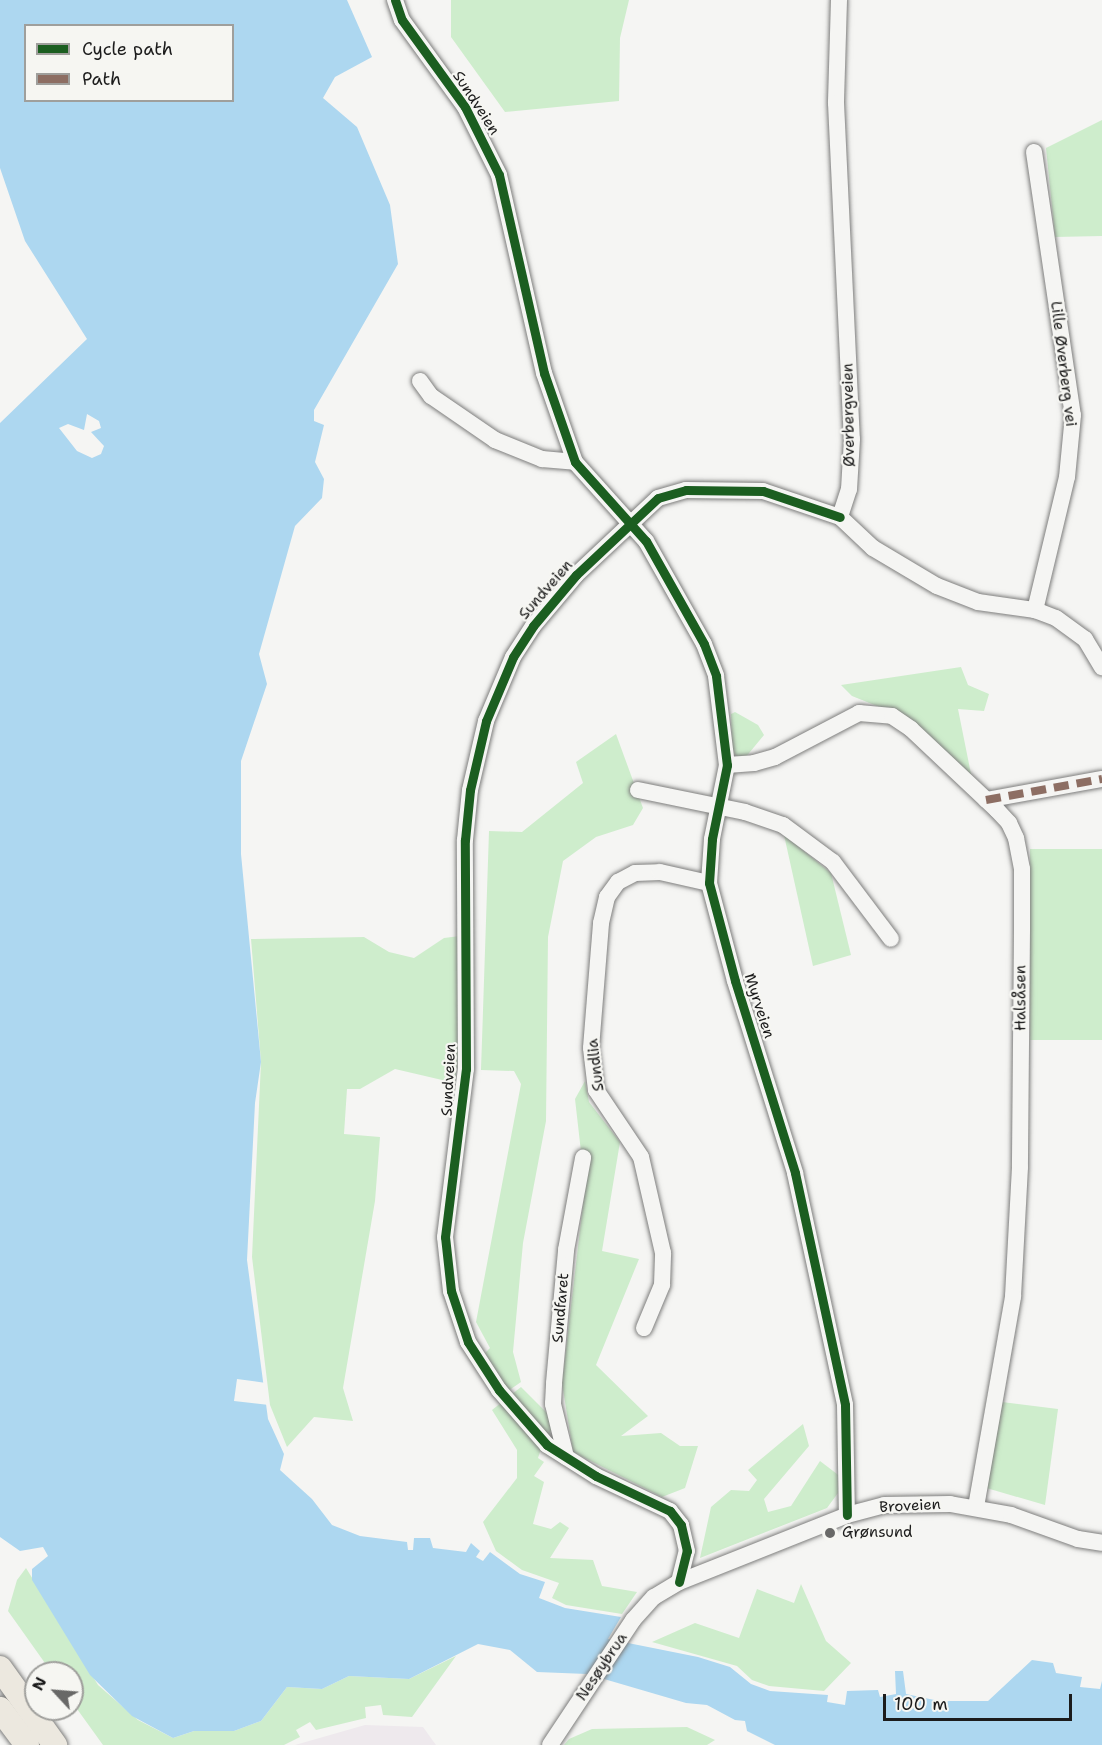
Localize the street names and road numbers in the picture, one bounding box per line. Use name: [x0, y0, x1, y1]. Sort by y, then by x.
street label: Sundveien: [449, 68, 503, 138]
street label: Lille Øverberg vei: [1046, 300, 1080, 428]
street label: Øverbergveien: [839, 363, 859, 467]
street label: Sundveien: [515, 557, 577, 623]
street label: Halsåsen: [1012, 965, 1030, 1031]
street label: Myrveien: [740, 971, 778, 1041]
street label: Sundlia: [584, 1038, 608, 1092]
street label: Sundveien: [438, 1043, 460, 1117]
street label: Sundfaret: [549, 1272, 573, 1344]
street label: Broveien: [879, 1495, 941, 1517]
street label: Nesøybrua: [573, 1630, 631, 1704]

